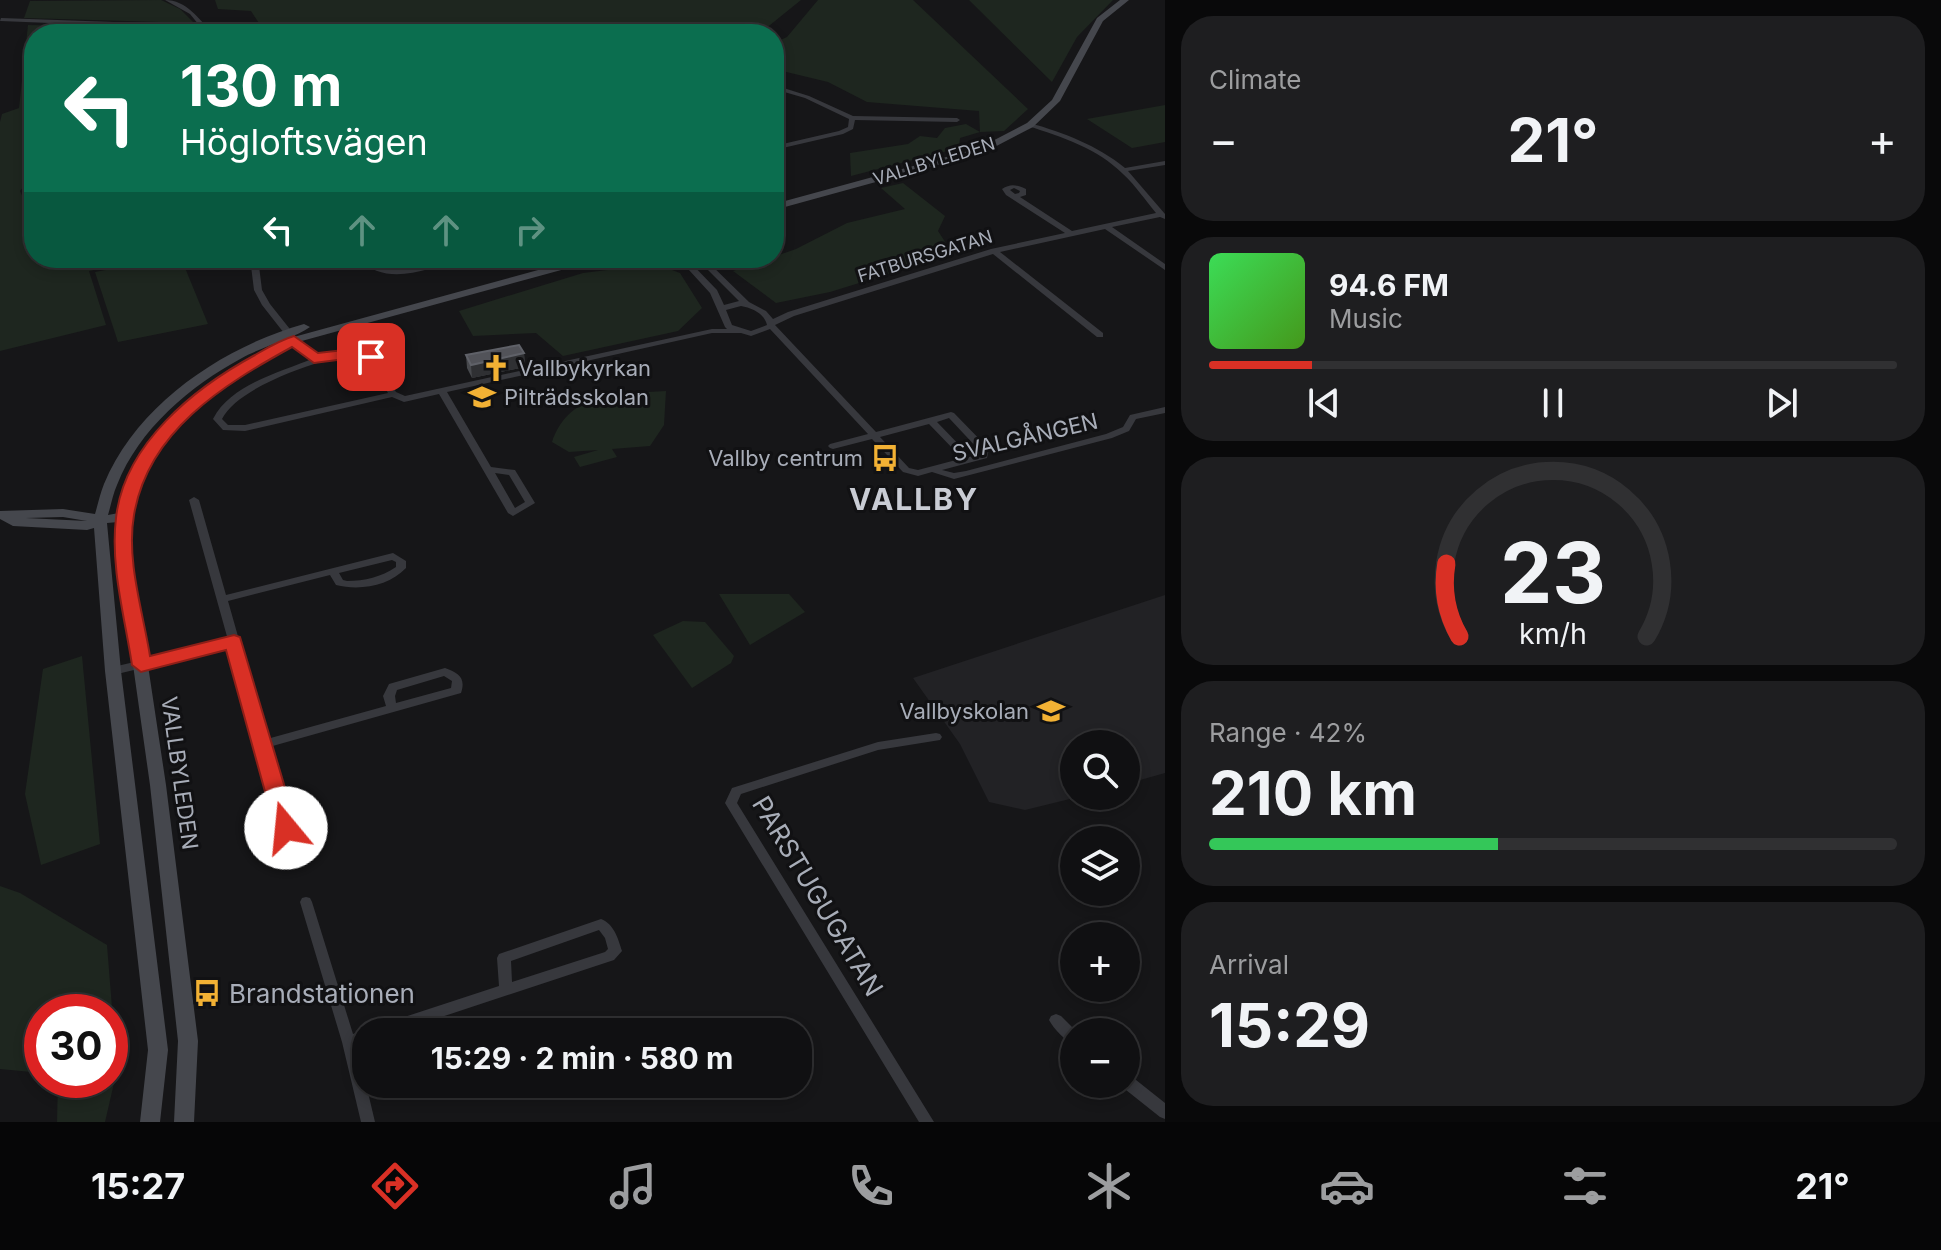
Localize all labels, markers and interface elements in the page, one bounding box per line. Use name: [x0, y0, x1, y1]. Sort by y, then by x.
text: 130 m: [180, 52, 342, 120]
icon: left: [48, 56, 152, 160]
text: Climate: [1209, 64, 1301, 95]
text: 21°: [1507, 104, 1599, 176]
text: −: [1209, 113, 1238, 167]
text: +: [1868, 113, 1897, 167]
text: Högloftsvägen: [180, 120, 428, 164]
street label: VALLBYLEDEN: [871, 132, 997, 190]
icon: left: [256, 208, 300, 252]
icon: ahead: [340, 208, 384, 252]
icon: ahead: [424, 208, 468, 252]
icon: right: [508, 208, 552, 252]
street label: FATBURSGATAN: [855, 226, 995, 286]
text: 94.6 FM: [1329, 267, 1449, 303]
text: Music: [1329, 303, 1403, 334]
pin: [337, 323, 405, 391]
icon: arrive: [349, 335, 393, 379]
church icon: Vallbykyrkan: [481, 353, 511, 383]
place label: Vallbykyrkan: [518, 355, 651, 381]
icon: previous: [1302, 381, 1346, 425]
icon: pause: [1531, 381, 1575, 425]
icon: next: [1760, 381, 1804, 425]
school or university icon: Pilträdsskolan: [467, 382, 497, 412]
place label: Pilträdsskolan: [504, 384, 649, 410]
street label: SVALGÅNGEN: [949, 407, 1100, 466]
bus stop icon: Vallby centrum: [870, 443, 900, 473]
place label: Vallby centrum: [708, 445, 863, 471]
district label: VALLBY: [849, 481, 979, 517]
text: 23: [1500, 522, 1606, 623]
text: km/h: [1519, 616, 1587, 651]
street label: VALLBYLEDEN: [156, 695, 204, 851]
school or university icon: Vallbyskolan: [1036, 696, 1066, 726]
place label: Vallbyskolan: [899, 698, 1029, 724]
text: Range · 42%: [1209, 717, 1367, 748]
map controls: [1060, 730, 1140, 1098]
button: search: [1060, 730, 1140, 810]
text: 210 km: [1209, 757, 1417, 829]
position arrow: [244, 786, 328, 870]
street label: PARSTUGUGATAN: [746, 790, 890, 1002]
button: layers: [1060, 826, 1140, 906]
button: +: [1060, 922, 1140, 1002]
text: Arrival: [1209, 949, 1289, 980]
bus stop icon: Brandstationen: [192, 978, 222, 1008]
place label: Brandstationen: [229, 978, 415, 1009]
text: 15:29: [1209, 989, 1370, 1061]
speed limit sign: 30: [24, 994, 128, 1098]
button: −: [1060, 1018, 1140, 1098]
text: 15:29 · 2 min · 580 m: [431, 1040, 733, 1076]
icon: directions: [367, 1158, 423, 1214]
icon: music: [605, 1158, 661, 1214]
icon: phone: [843, 1158, 899, 1214]
icon: climate: [1081, 1158, 1137, 1214]
icon: car: [1319, 1158, 1375, 1214]
icon: filters: [1557, 1158, 1613, 1214]
text: 15:27: [91, 1164, 185, 1208]
text: 21°: [1795, 1164, 1850, 1208]

